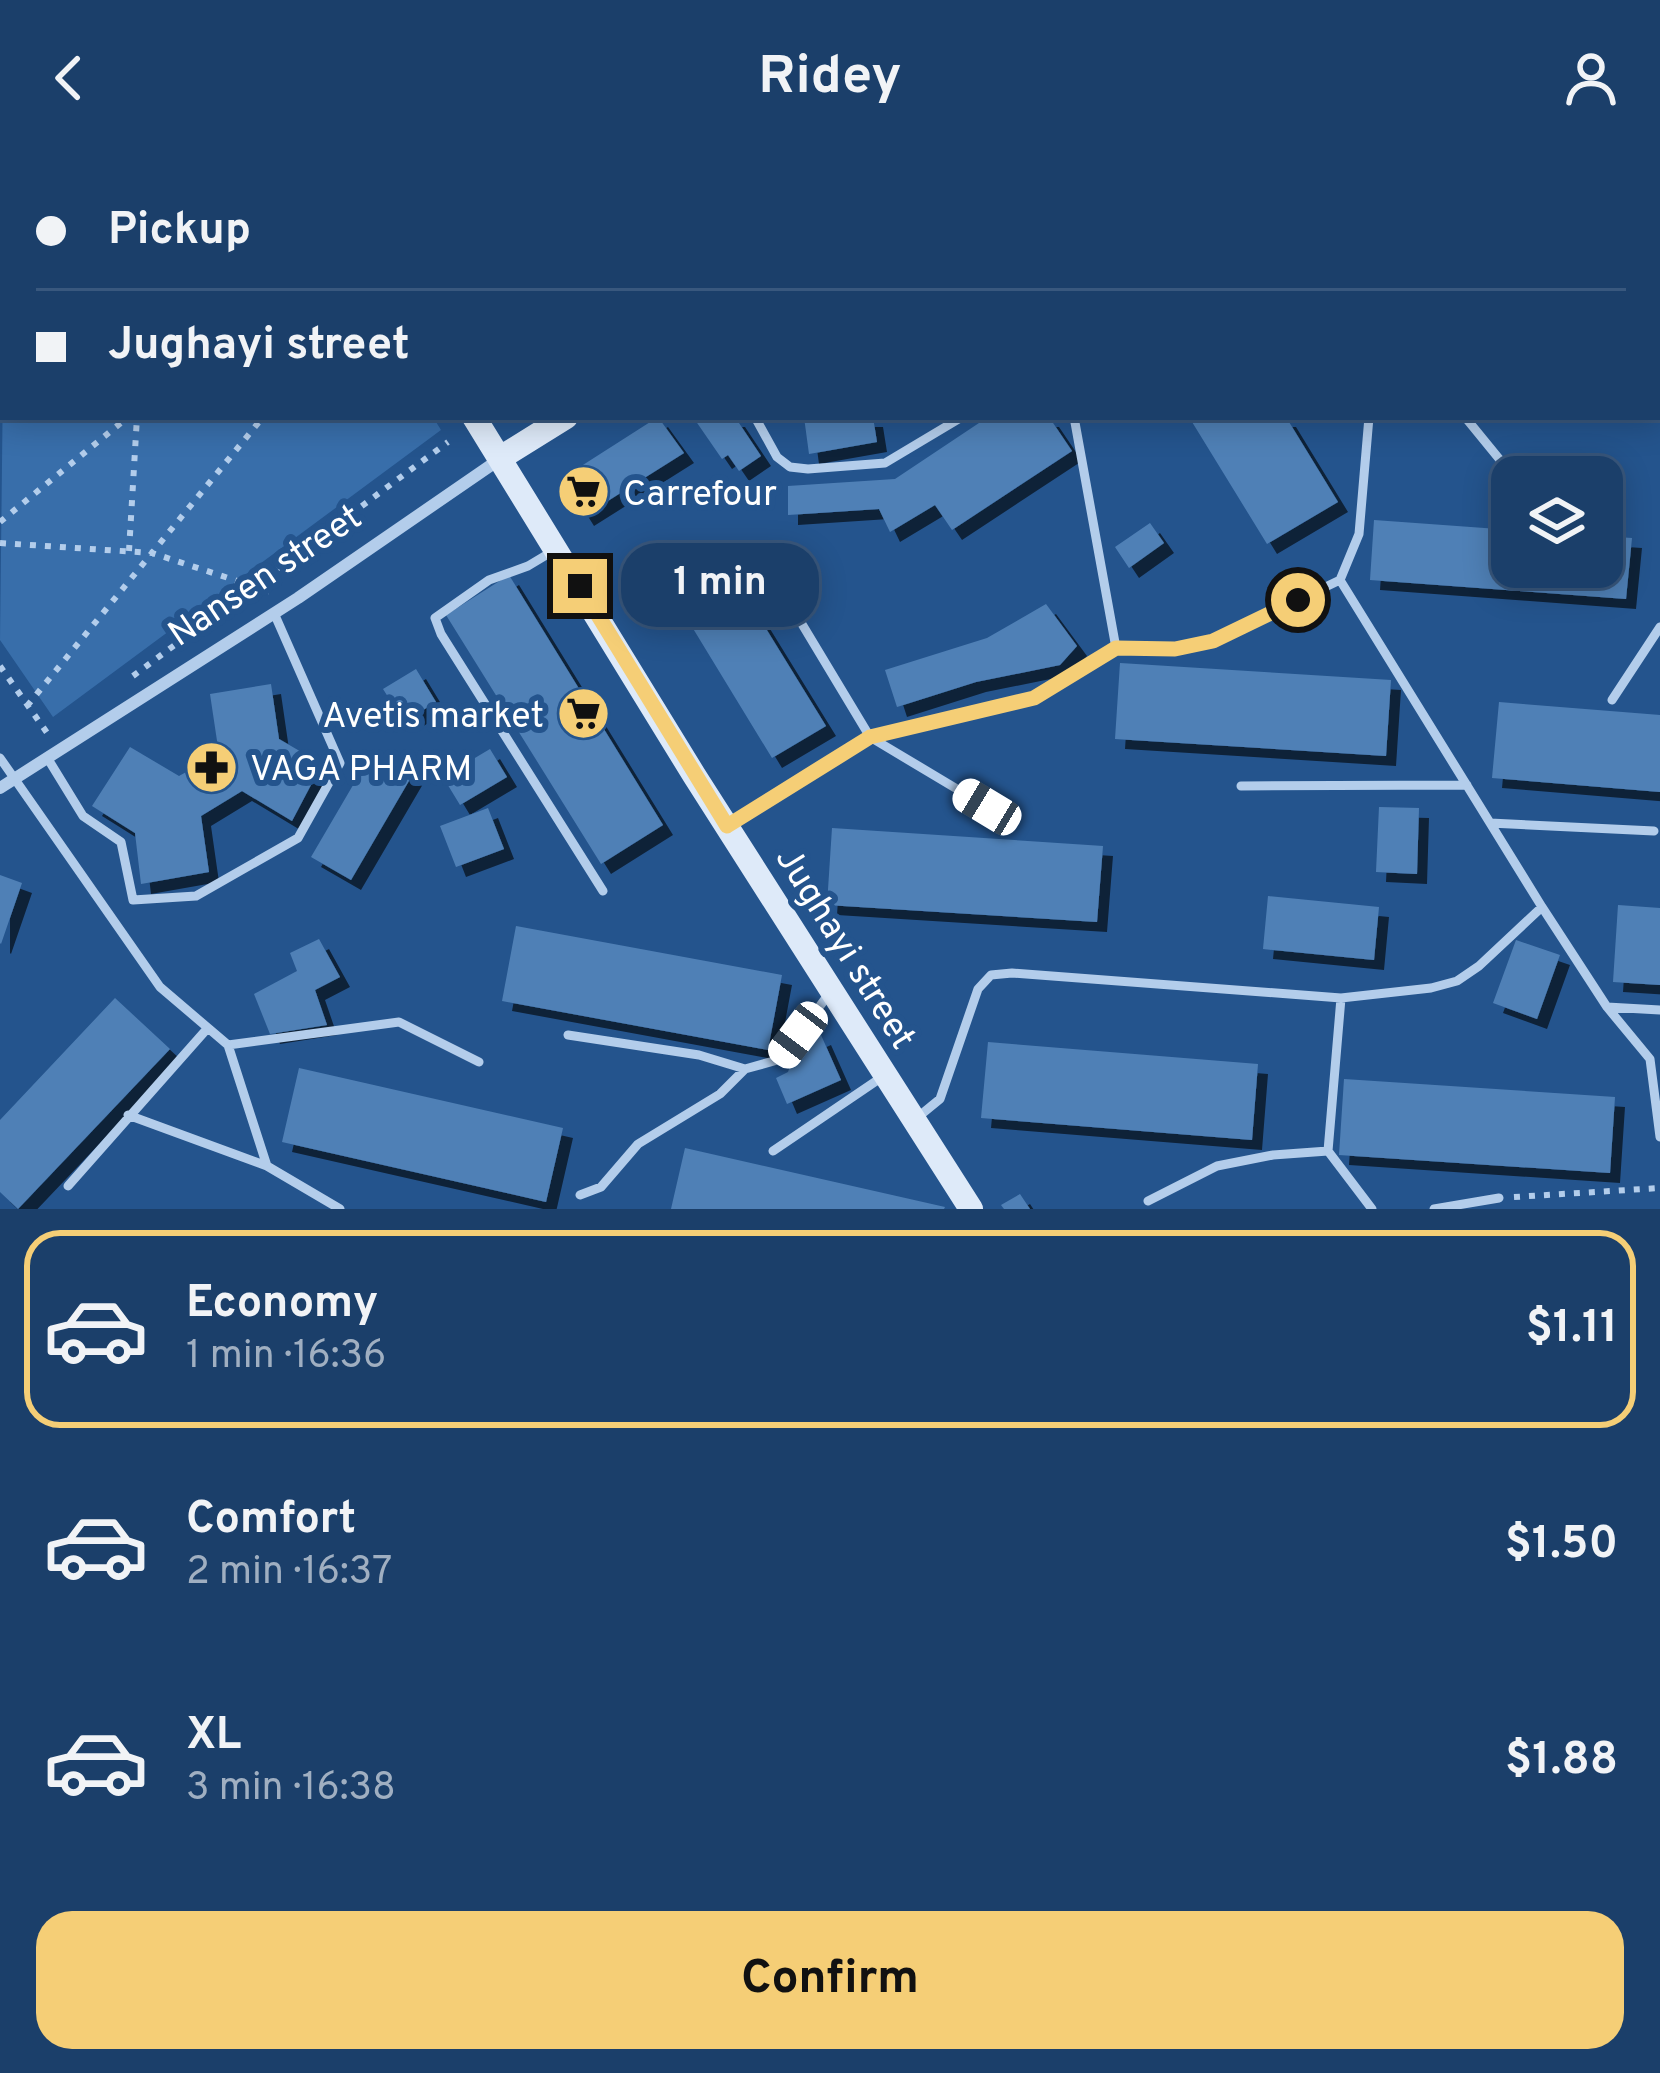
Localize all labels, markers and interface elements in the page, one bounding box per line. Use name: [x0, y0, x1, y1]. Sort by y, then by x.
text: Ridey: [758, 44, 902, 113]
icon: back: [36, 45, 102, 111]
icon: person: [1558, 45, 1624, 111]
text: Pickup: [108, 203, 251, 260]
text: Jughayi street: [108, 318, 410, 375]
map controls: [1491, 456, 1623, 588]
button: layers: [1491, 456, 1623, 588]
supermarket icon: Carrefour: [556, 464, 612, 520]
place label: Carrefour: [623, 473, 777, 519]
street label: Nansen street: [161, 496, 372, 659]
callout: 1 min: [622, 544, 820, 628]
route end: [553, 559, 607, 613]
text: 1 min: [673, 560, 767, 609]
route start: [1271, 573, 1325, 627]
supermarket icon: Avetis market: [555, 686, 611, 742]
place label: Avetis market: [322, 695, 544, 741]
pharmacy icon: VAGA PHARM: [183, 739, 239, 795]
place label: VAGA PHARM: [250, 748, 472, 794]
car: [947, 773, 1027, 841]
street label: Jughayi street: [763, 839, 924, 1059]
car: [762, 995, 834, 1075]
icon: car: [42, 1275, 150, 1383]
text: Economy: [186, 1276, 378, 1333]
text: $1.11: [1526, 1301, 1618, 1358]
text: 1 min · 16:36: [186, 1333, 386, 1382]
icon: car: [42, 1491, 150, 1599]
text: Comfort: [186, 1492, 356, 1549]
text: $1.50: [1505, 1517, 1618, 1574]
text: 2 min · 16:37: [186, 1549, 392, 1598]
icon: car: [42, 1707, 150, 1815]
text: XL: [186, 1708, 241, 1765]
text: $1.88: [1505, 1733, 1618, 1790]
text: 3 min · 16:38: [186, 1765, 396, 1814]
button: Confirm: [36, 1911, 1624, 2049]

